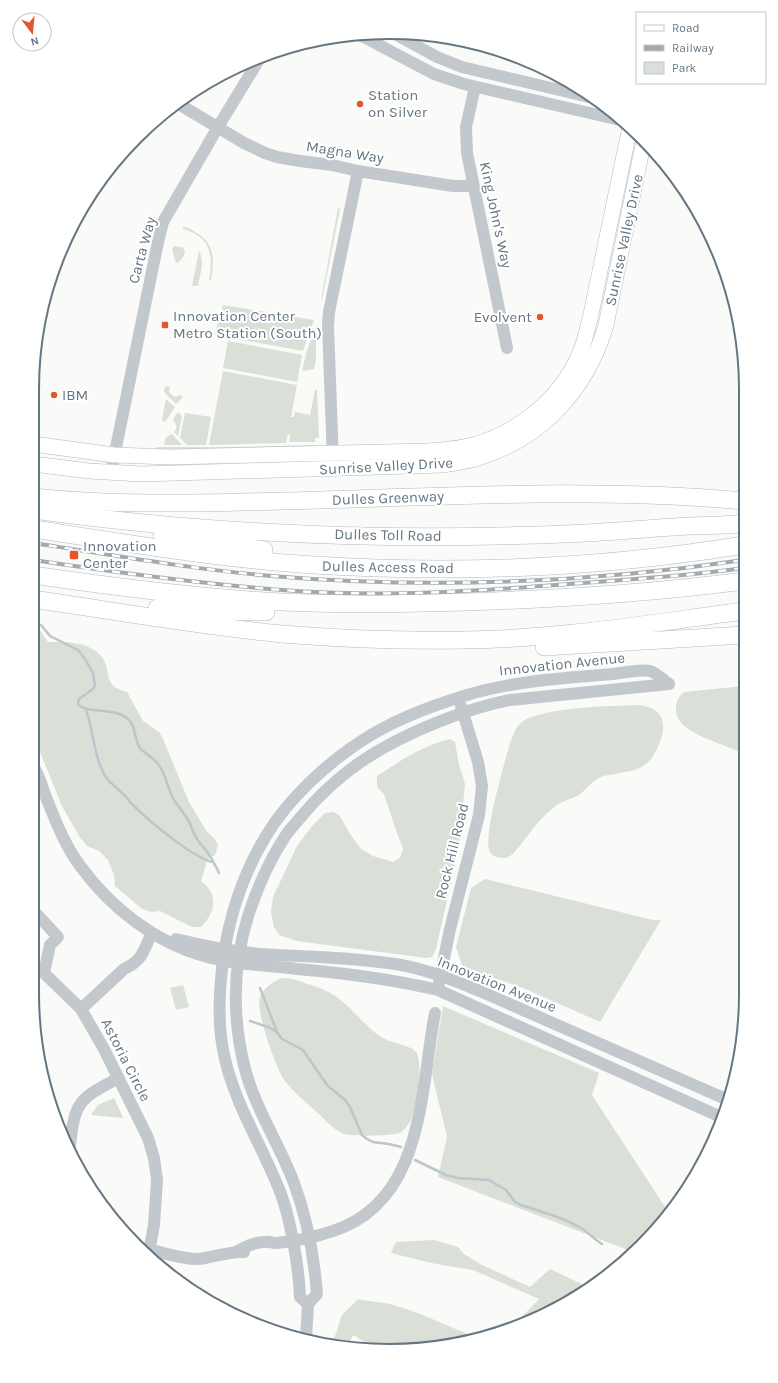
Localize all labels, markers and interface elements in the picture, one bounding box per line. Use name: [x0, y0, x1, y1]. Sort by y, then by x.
north arrow: [12, 12, 52, 52]
legend: [636, 12, 766, 84]
text: Road: [672, 21, 700, 35]
text: N: [29, 34, 40, 48]
text: Railway: [672, 41, 714, 55]
text: Park: [672, 61, 697, 75]
place label: Station on Silver: [368, 86, 428, 121]
marker: Station on Silver: [355, 99, 365, 109]
street label: Magna Way: [305, 137, 385, 167]
street label: King John's Way: [476, 160, 516, 270]
street label: Sunrise Valley Drive: [601, 173, 647, 307]
street label: Carta Way: [124, 215, 160, 285]
place label: Innovation Center Metro Station (South): [173, 307, 322, 342]
place label: Evolvent: [474, 308, 532, 326]
marker: Evolvent: [535, 312, 545, 322]
marker: Innovation Center Metro Station (South): [160, 320, 170, 330]
place label: IBM: [62, 386, 88, 404]
marker: IBM: [49, 390, 59, 400]
street label: Sunrise Valley Drive: [319, 454, 453, 478]
street label: Dulles Greenway: [332, 487, 444, 509]
street label: Dulles Toll Road: [334, 525, 442, 545]
place label: Innovation Center: [83, 537, 157, 572]
marker: Innovation Center: [68, 549, 80, 561]
street label: Dulles Access Road: [322, 557, 454, 577]
street label: Innovation Avenue: [498, 648, 626, 680]
street label: Rock Hill Road: [431, 801, 473, 901]
street label: Innovation Avenue: [435, 952, 559, 1016]
street label: Astoria Circle: [97, 1015, 155, 1105]

